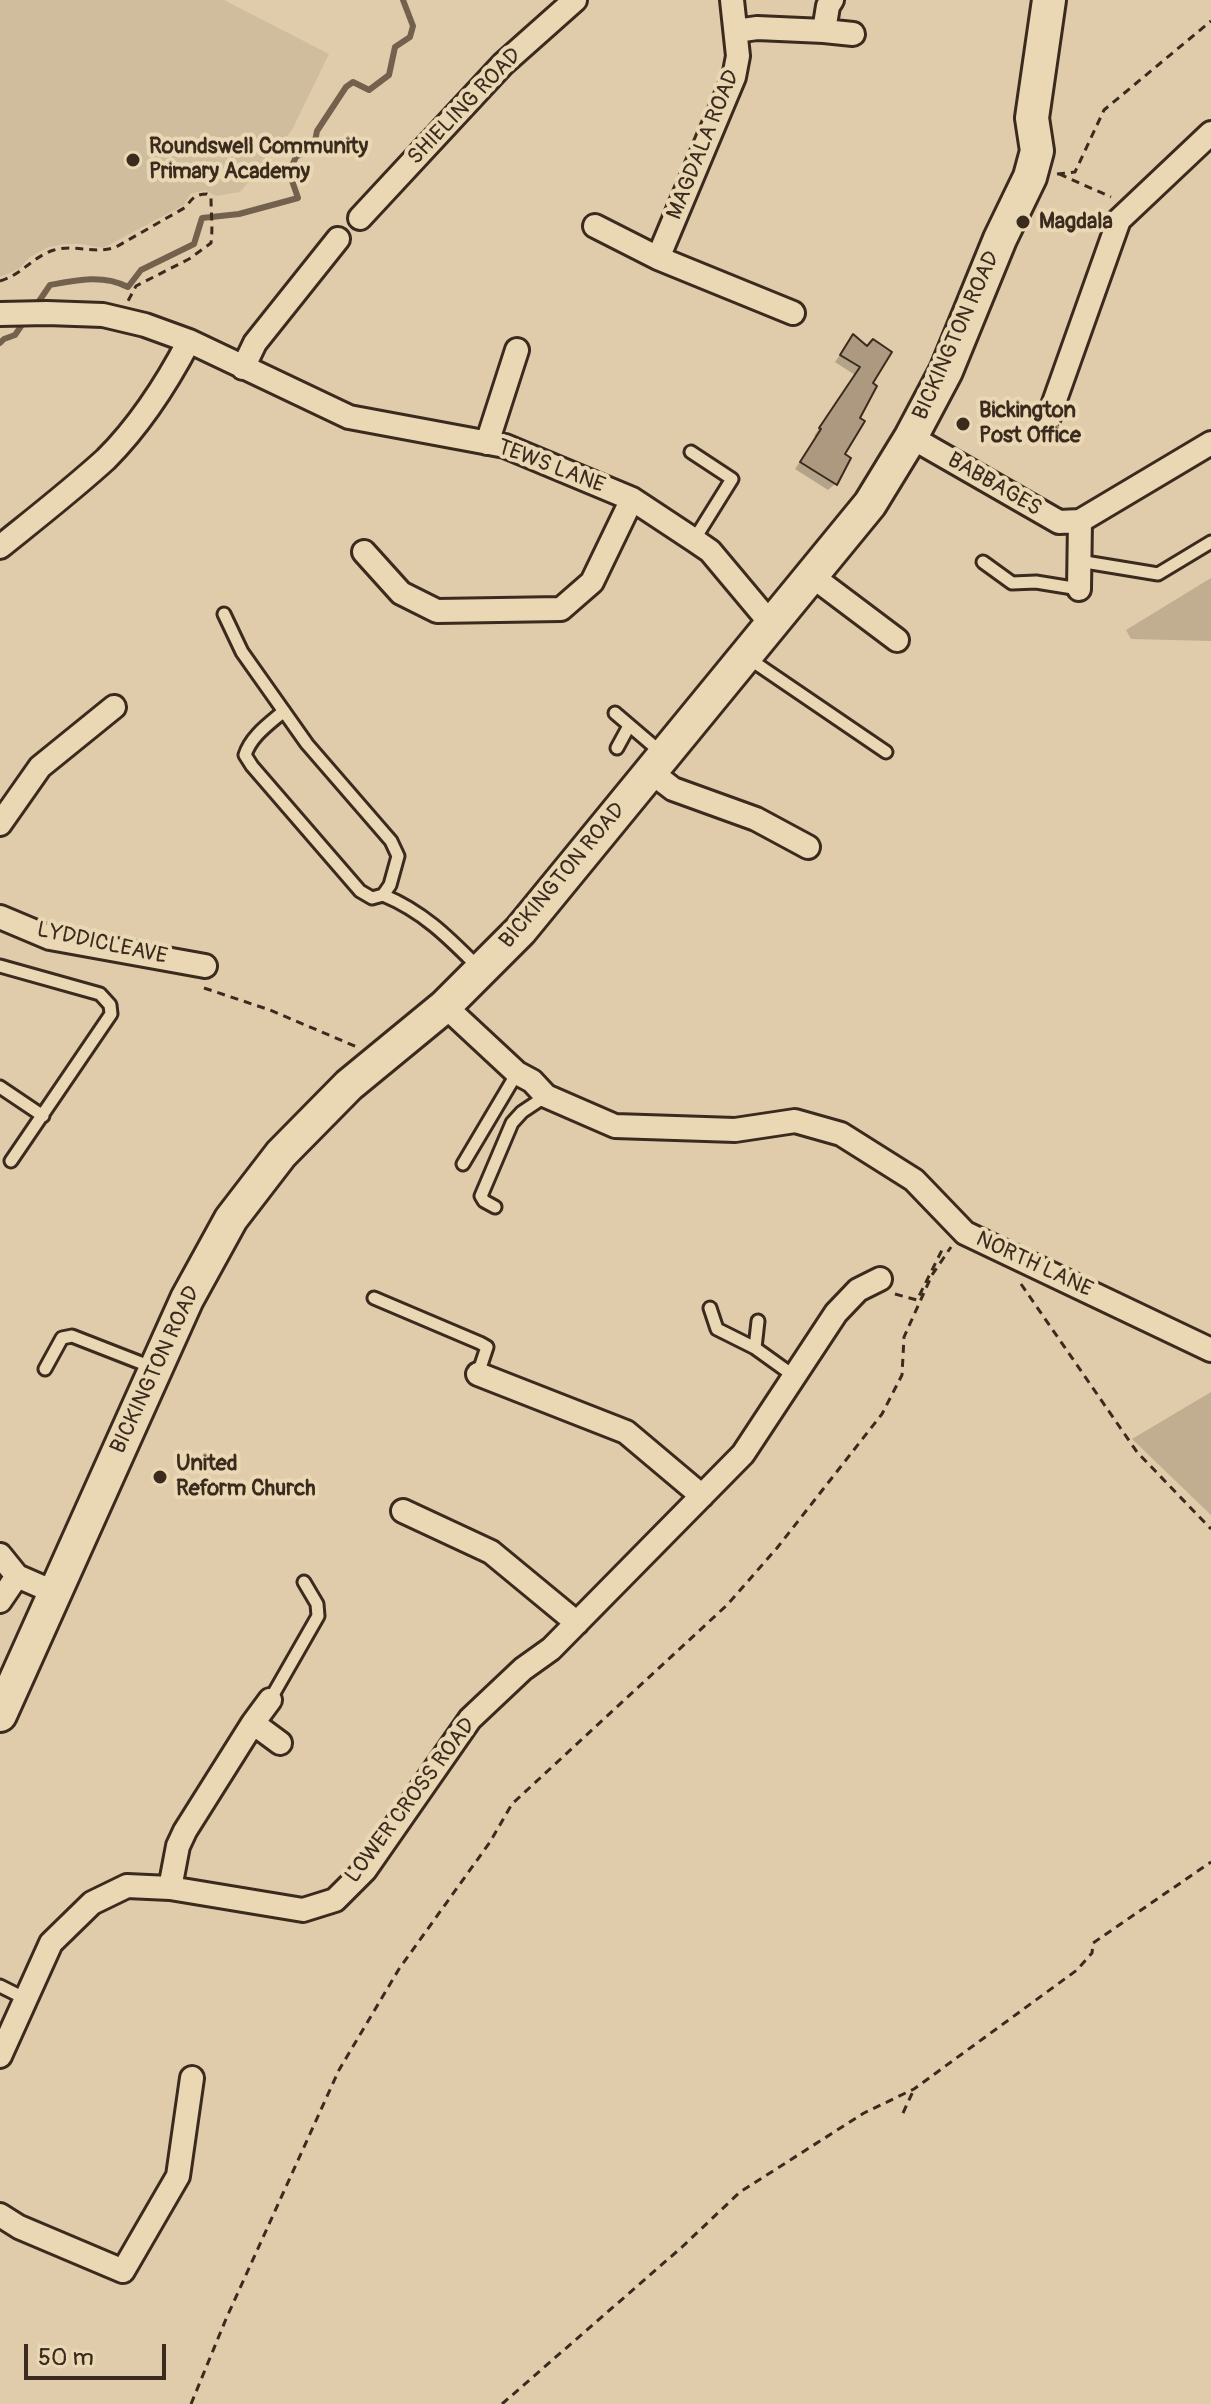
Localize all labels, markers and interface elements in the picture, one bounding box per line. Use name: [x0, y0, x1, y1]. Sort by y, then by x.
street label: SHIELING ROAD: [403, 43, 527, 171]
street label: MAGDALA ROAD: [662, 66, 746, 224]
place label: Roundswell Community Primary Academy: [149, 134, 368, 186]
marker: Roundswell Community Primary Academy: [124, 151, 142, 169]
place label: Magdala: [1039, 209, 1113, 235]
marker: Magdala: [1014, 213, 1032, 231]
street label: BICKINGTON ROAD: [908, 248, 1006, 424]
place label: Bickington Post Office: [979, 398, 1081, 450]
marker: Bickington Post Office: [954, 415, 972, 433]
street label: TEWS LANE: [494, 434, 608, 500]
street label: BABBAGES: [942, 448, 1046, 522]
street label: BICKINGTON ROAD: [494, 798, 632, 954]
street label: LYDDICLEAVE: [34, 917, 170, 971]
street label: NORTH LANE: [972, 1227, 1096, 1303]
street label: BICKINGTON ROAD: [106, 1282, 206, 1458]
place label: United Reform Church: [176, 1451, 315, 1502]
marker: United Reform Church: [151, 1468, 169, 1486]
street label: LOWER CROSS ROAD: [340, 1713, 482, 1889]
scale bar: [28, 2328, 170, 2378]
text: 50 m: [38, 2343, 94, 2372]

